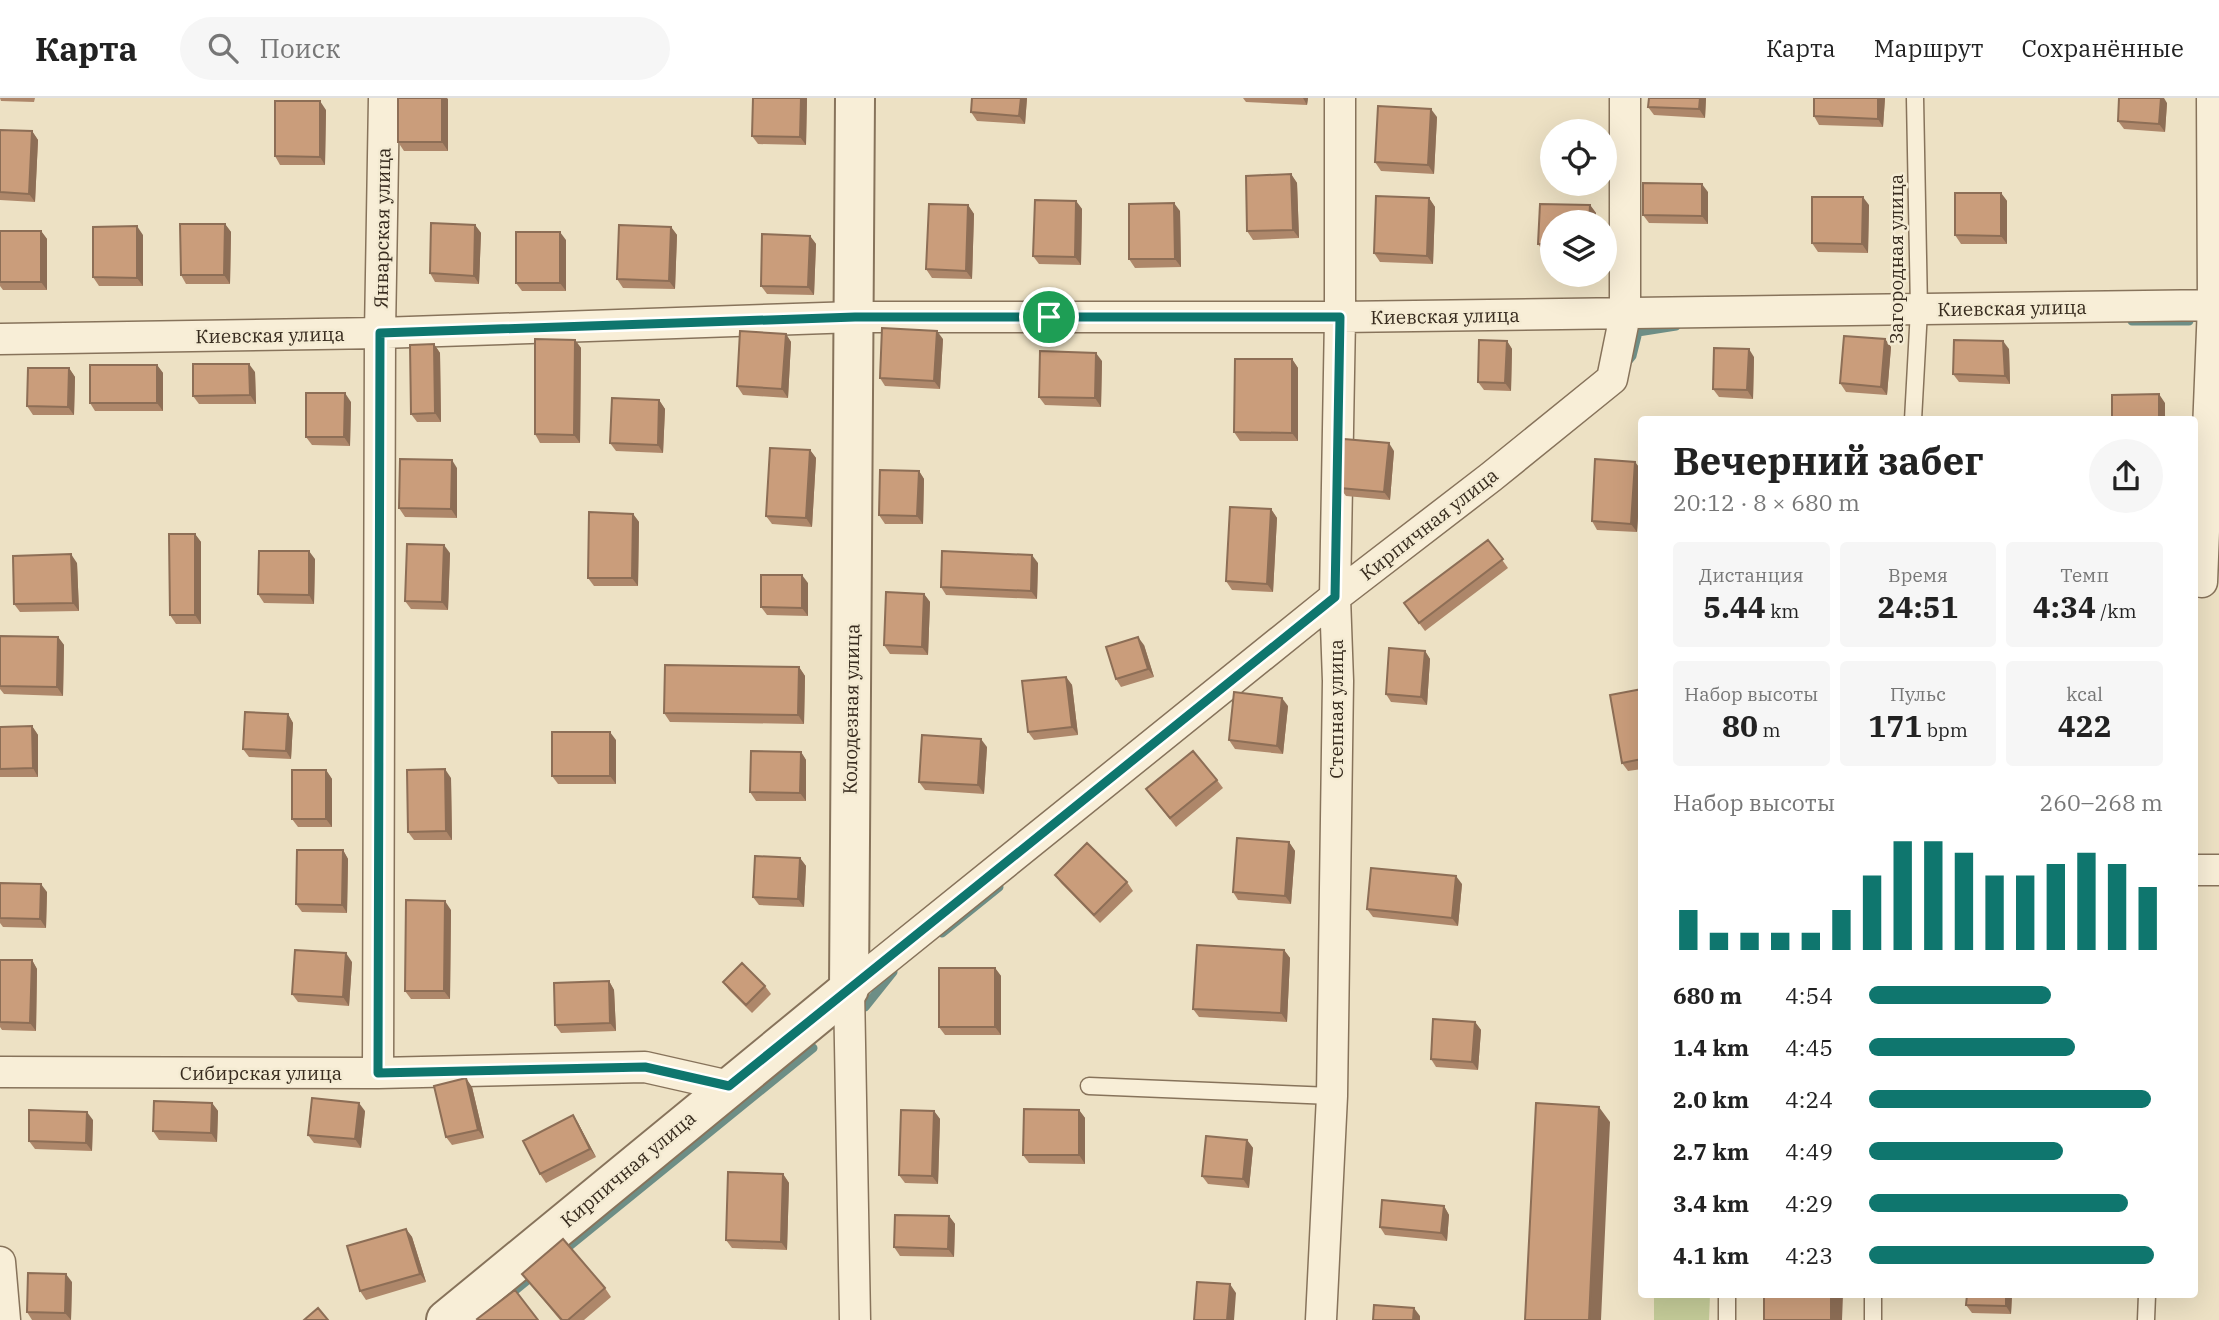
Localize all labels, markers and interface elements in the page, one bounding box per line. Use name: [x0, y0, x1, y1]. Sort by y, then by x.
search box: [180, 17, 670, 80]
text: Карта: [35, 27, 138, 70]
icon: search: [204, 29, 242, 67]
text: Поиск: [260, 31, 340, 65]
text: Карта: [1766, 32, 1836, 64]
text: Маршрут: [1874, 32, 1983, 64]
text: Сохранённые: [2021, 32, 2184, 64]
map controls: [1540, 119, 1617, 287]
button: locate: [1540, 119, 1617, 196]
street label: Январская улица: [369, 147, 395, 309]
street label: Загородная улица: [1884, 174, 1908, 344]
button: layers: [1540, 210, 1617, 287]
pin: [1019, 287, 1079, 347]
street label: Киевская улица: [1937, 295, 2087, 321]
icon: arrive: [1030, 298, 1068, 336]
street label: Киевская улица: [1370, 303, 1520, 329]
street label: Киевская улица: [195, 322, 345, 348]
text: Вечерний забег: [1673, 436, 1984, 485]
button: share: [2089, 439, 2163, 513]
street label: Кирпичная улица: [1355, 463, 1503, 585]
text: 20:12 · 8 × 680 m: [1673, 487, 1860, 517]
text: Дистанция: [1699, 563, 1804, 587]
text: Время: [1888, 563, 1948, 587]
text: Темп: [2060, 563, 2109, 587]
text: 5.44: [1703, 587, 1766, 626]
text: 24:51: [1877, 587, 1959, 626]
text: 4:34: [2033, 587, 2096, 626]
text: km: [1766, 599, 1799, 623]
text: /km: [2096, 599, 2137, 623]
street label: Колодезная улица: [838, 623, 864, 795]
street label: Степная улица: [1324, 639, 1348, 779]
text: Набор высоты: [1684, 682, 1818, 706]
text: Пульс: [1890, 682, 1946, 706]
text: kcal: [2066, 682, 2103, 706]
text: 80: [1722, 706, 1758, 745]
text: 171: [1868, 706, 1922, 745]
text: 422: [2058, 706, 2112, 745]
text: m: [1758, 718, 1781, 742]
text: bpm: [1922, 718, 1968, 742]
text: Набор высоты: [1673, 787, 1835, 817]
text: 260–268 m: [2039, 787, 2163, 817]
text: 680 m: [1673, 980, 1742, 1010]
text: 4:54: [1785, 980, 1833, 1010]
text: 1.4 km: [1673, 1032, 1749, 1062]
text: 4:45: [1785, 1032, 1833, 1062]
street label: Сибирская улица: [180, 1061, 342, 1085]
text: 2.0 km: [1673, 1084, 1749, 1114]
text: 4:24: [1785, 1084, 1833, 1114]
street label: Кирпичная улица: [556, 1106, 700, 1232]
text: 2.7 km: [1673, 1136, 1749, 1166]
text: 4:49: [1785, 1136, 1833, 1166]
text: 3.4 km: [1673, 1188, 1749, 1218]
text: 4:29: [1785, 1188, 1833, 1218]
text: 4.1 km: [1673, 1240, 1749, 1270]
text: 4:23: [1785, 1240, 1833, 1270]

